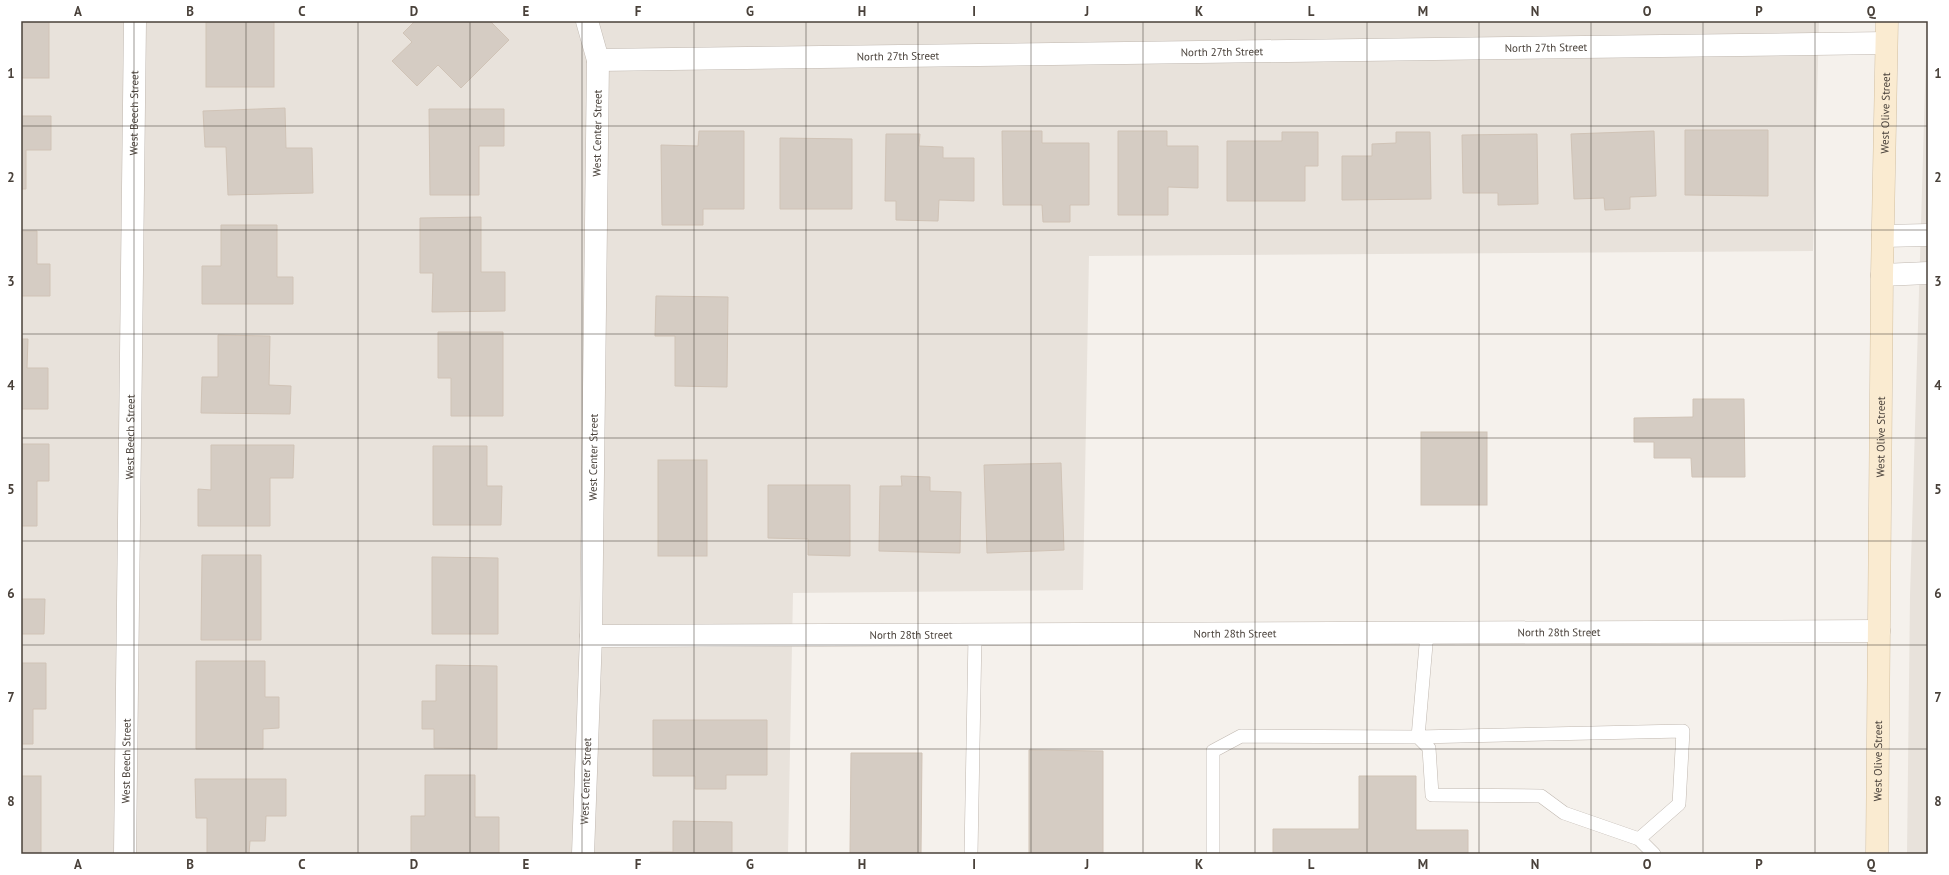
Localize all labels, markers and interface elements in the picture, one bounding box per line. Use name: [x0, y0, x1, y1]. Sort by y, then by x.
text: A: [74, 3, 82, 20]
text: B: [186, 3, 194, 20]
text: C: [298, 3, 306, 20]
text: D: [410, 3, 418, 20]
text: E: [523, 3, 530, 20]
text: F: [635, 3, 642, 20]
text: G: [746, 3, 754, 20]
text: H: [858, 3, 866, 20]
text: I: [972, 3, 976, 20]
text: J: [1084, 3, 1089, 20]
text: K: [1195, 3, 1203, 20]
text: L: [1308, 3, 1315, 20]
text: M: [1418, 3, 1428, 20]
text: N: [1531, 3, 1539, 20]
text: O: [1643, 3, 1652, 20]
text: P: [1755, 3, 1763, 20]
text: Q: [1867, 3, 1877, 20]
street label: North 27th Street: [1505, 40, 1588, 55]
street label: North 27th Street: [1181, 44, 1264, 59]
street label: North 27th Street: [857, 48, 940, 64]
text: 1: [7, 65, 15, 82]
text: 1: [1934, 65, 1942, 82]
street label: West Beech Street: [126, 70, 141, 156]
street label: West Olive Street: [1877, 72, 1893, 154]
street label: West Center Street: [590, 89, 605, 177]
text: 2: [7, 169, 15, 186]
text: 2: [1934, 169, 1942, 186]
text: 3: [7, 273, 15, 290]
text: 3: [1934, 273, 1942, 290]
text: 4: [7, 377, 15, 394]
text: 4: [1934, 377, 1942, 394]
street label: West Beech Street: [122, 394, 138, 480]
street label: West Olive Street: [1873, 396, 1888, 478]
street label: West Center Street: [586, 413, 601, 501]
text: 5: [7, 481, 15, 498]
text: 5: [1934, 481, 1942, 498]
text: 6: [7, 585, 15, 602]
text: 6: [1934, 585, 1942, 602]
street label: North 28th Street: [1518, 625, 1601, 639]
street label: North 28th Street: [1194, 626, 1277, 641]
street label: North 28th Street: [870, 628, 953, 642]
text: 7: [7, 689, 15, 706]
text: 7: [1934, 689, 1942, 706]
street label: West Beech Street: [119, 718, 134, 804]
street label: West Olive Street: [1870, 720, 1885, 802]
street label: West Center Street: [577, 737, 594, 825]
text: 8: [7, 793, 15, 810]
text: 8: [1934, 793, 1942, 810]
text: A: [74, 856, 82, 873]
text: B: [186, 856, 194, 873]
text: C: [298, 856, 306, 873]
text: D: [410, 856, 418, 873]
text: E: [523, 856, 530, 873]
text: F: [635, 856, 642, 873]
text: G: [746, 856, 754, 873]
text: H: [858, 856, 866, 873]
text: I: [972, 856, 976, 873]
text: J: [1084, 856, 1089, 873]
text: K: [1195, 856, 1203, 873]
text: L: [1308, 856, 1315, 873]
text: M: [1418, 856, 1428, 873]
text: N: [1531, 856, 1539, 873]
text: O: [1643, 856, 1652, 873]
text: P: [1755, 856, 1763, 873]
text: Q: [1867, 856, 1877, 873]

